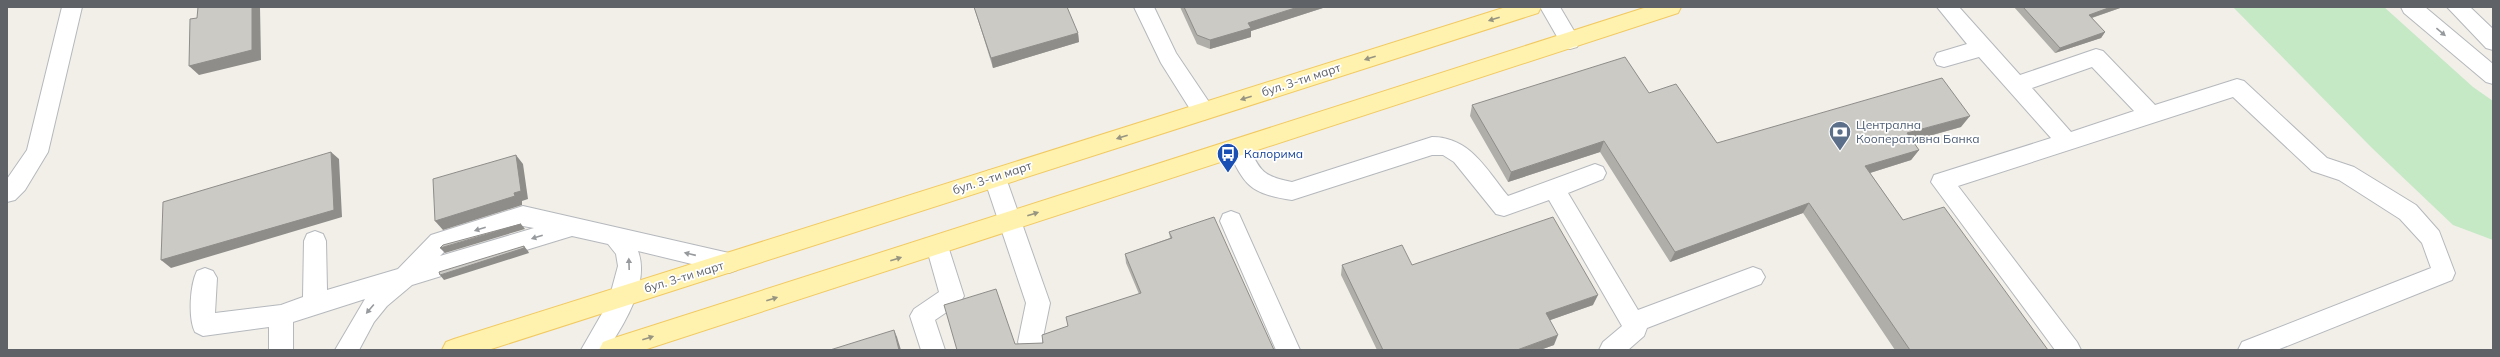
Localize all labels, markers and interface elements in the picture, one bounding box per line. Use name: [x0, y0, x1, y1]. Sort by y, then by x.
one-way arrow: [1487, 16, 1499, 22]
one-way arrow: [2435, 28, 2446, 37]
one-way arrow: [1363, 55, 1375, 61]
street label: бул. 3-ти март: [1259, 60, 1343, 99]
one-way arrow: [1240, 95, 1252, 101]
place label: Централна Кооперативна Банка: [1856, 117, 1980, 146]
bank icon: Централна Кооперативна Банка: [1827, 119, 1853, 152]
one-way arrow: [1116, 134, 1128, 140]
bus stop icon: Калорима: [1215, 141, 1241, 174]
place label: Калорима: [1244, 146, 1303, 161]
street label: бул. 3-ти март: [950, 158, 1034, 197]
one-way arrow: [1027, 211, 1039, 217]
one-way arrow: [474, 227, 486, 233]
one-way arrow: [531, 234, 543, 240]
one-way arrow: [684, 251, 697, 257]
one-way arrow: [890, 256, 902, 262]
one-way arrow: [626, 257, 632, 270]
street label: бул. 3-ти март: [642, 257, 726, 296]
one-way arrow: [766, 296, 778, 302]
one-way arrow: [366, 304, 375, 315]
one-way arrow: [642, 335, 654, 341]

